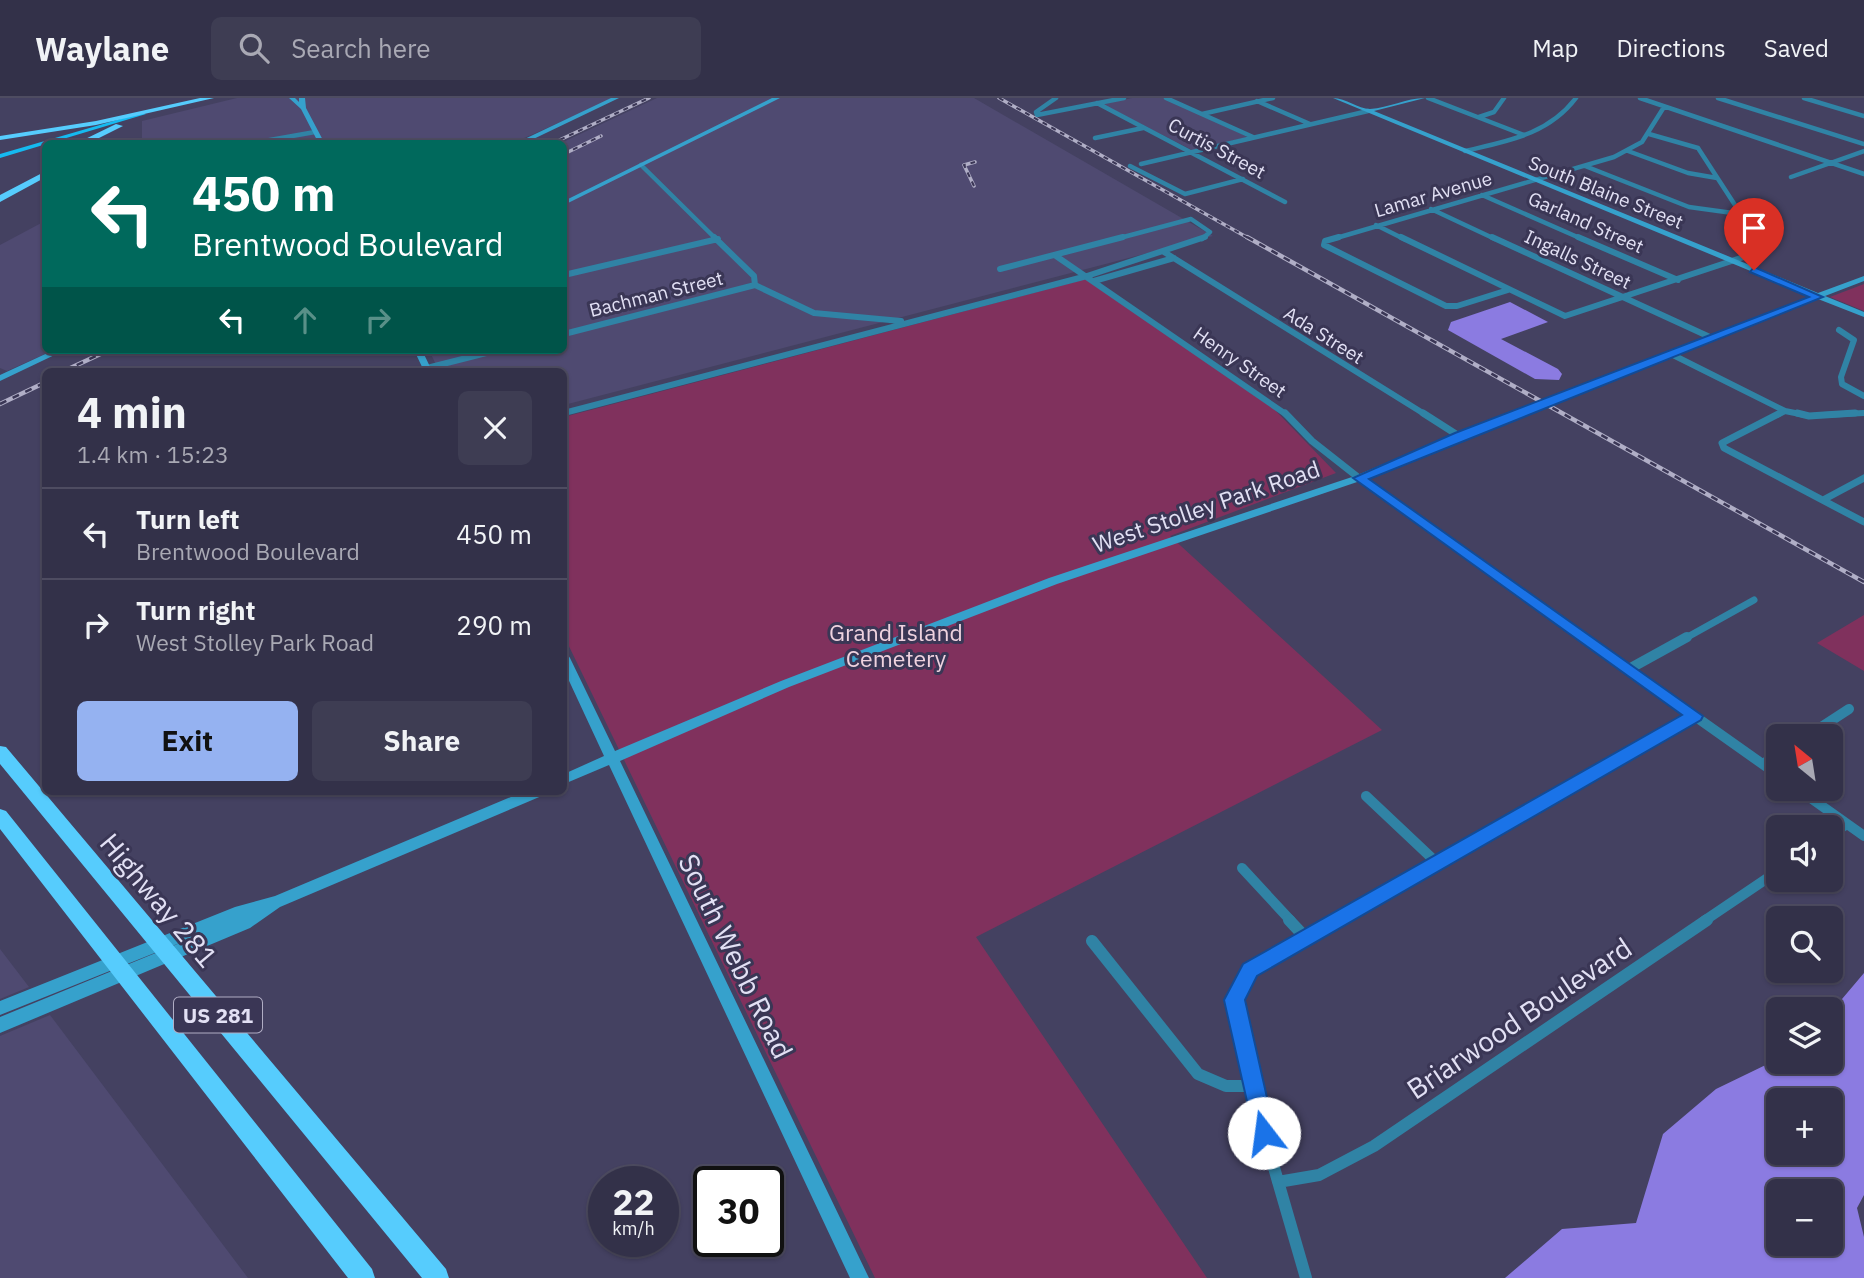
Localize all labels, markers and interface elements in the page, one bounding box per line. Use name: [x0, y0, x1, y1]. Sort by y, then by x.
search box: [211, 17, 701, 80]
text: Waylane: [35, 27, 169, 70]
icon: search: [235, 29, 273, 67]
text: Search here: [291, 31, 431, 65]
text: Map: [1532, 32, 1578, 64]
text: Directions: [1616, 32, 1726, 64]
text: Saved: [1764, 32, 1829, 64]
street label: Curtis Street: [1164, 112, 1270, 184]
street label: South Blaine Street: [1525, 150, 1687, 234]
text: 450 m: [192, 161, 336, 224]
street label: Lamar Avenue: [1371, 166, 1495, 222]
icon: left: [77, 168, 168, 259]
street label: Garland Street: [1524, 186, 1648, 258]
pin: [1724, 198, 1784, 270]
icon: arrive: [1735, 209, 1773, 247]
text: Brentwood Boulevard: [192, 223, 504, 265]
street label: Ingalls Street: [1521, 224, 1635, 294]
street label: Bachman Street: [587, 266, 725, 322]
icon: left: [213, 301, 251, 339]
icon: ahead: [286, 301, 324, 339]
icon: right: [359, 301, 397, 339]
street label: Ada Street: [1279, 301, 1369, 369]
street label: Henry Street: [1189, 321, 1291, 403]
text: 4 min: [77, 385, 187, 440]
button: close: [458, 391, 532, 465]
text: 1.4 km · 15:23: [77, 439, 229, 469]
street label: West Stolley Park Road: [1088, 453, 1324, 559]
text: Turn left: [136, 502, 239, 536]
icon: left: [77, 515, 115, 553]
text: 450 m: [456, 517, 532, 551]
text: Brentwood Boulevard: [136, 536, 360, 566]
text: Turn right: [136, 593, 255, 627]
icon: right: [77, 606, 115, 644]
text: 290 m: [456, 608, 532, 642]
park label: Grand Island Cemetery: [829, 617, 963, 673]
text: West Stolley Park Road: [136, 627, 374, 657]
button: Exit: [77, 701, 298, 781]
button: Share: [312, 701, 532, 781]
north arrow: [1766, 724, 1843, 802]
map controls: [1766, 724, 1843, 1256]
button: sound: [1766, 815, 1843, 892]
street label: Highway 281: [92, 825, 226, 975]
street label: South Webb Road: [670, 847, 802, 1065]
button: search: [1766, 906, 1843, 983]
street label: Briarwood Boulevard: [1399, 929, 1639, 1107]
button: layers: [1766, 997, 1843, 1074]
road number: US 281: [174, 998, 262, 1032]
button: +: [1766, 1088, 1843, 1165]
position arrow: [1227, 1096, 1301, 1170]
speed limit sign: 30: [693, 1166, 784, 1257]
text: 22: [612, 1179, 655, 1225]
button: −: [1766, 1179, 1843, 1256]
text: km/h: [612, 1217, 655, 1240]

